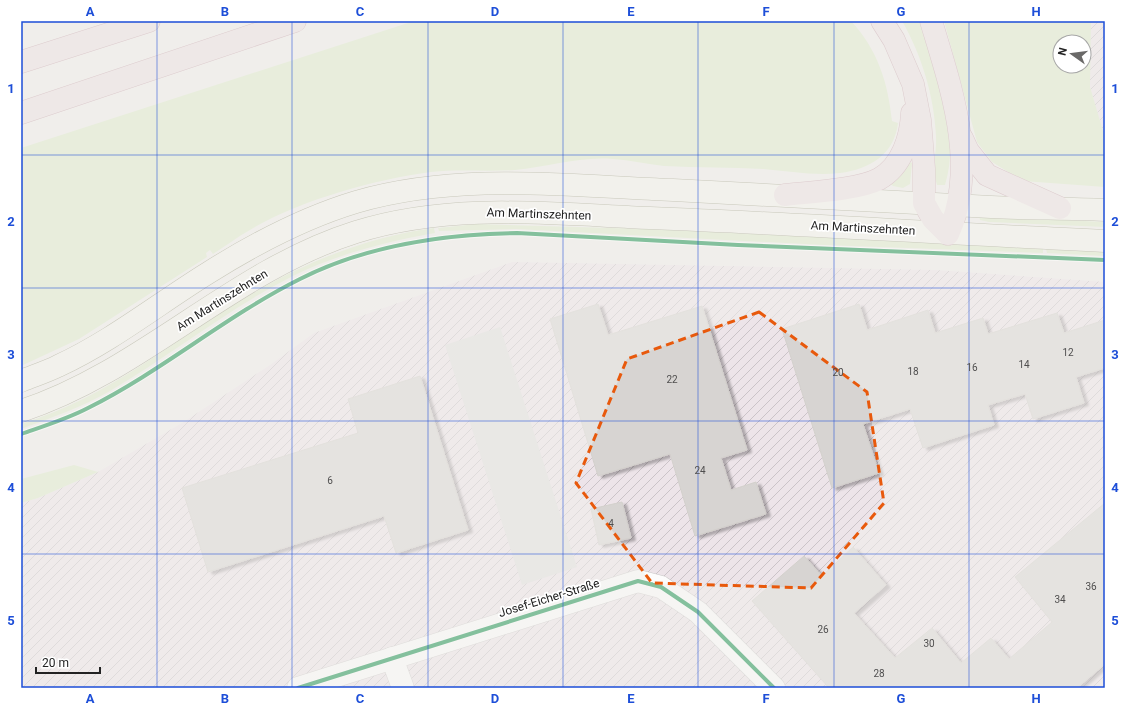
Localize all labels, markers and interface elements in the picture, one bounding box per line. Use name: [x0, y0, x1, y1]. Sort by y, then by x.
text: A: [86, 4, 95, 19]
text: B: [221, 4, 229, 19]
text: C: [356, 4, 365, 19]
text: D: [491, 4, 499, 19]
text: E: [627, 4, 635, 19]
text: F: [762, 4, 770, 19]
text: G: [897, 4, 906, 19]
text: H: [1031, 4, 1041, 19]
north arrow: [1052, 34, 1092, 74]
text: N: [1056, 46, 1070, 57]
text: 1: [7, 81, 15, 96]
text: 1: [1111, 81, 1119, 96]
street label: Am Martinszehnten: [486, 205, 592, 223]
text: 2: [7, 214, 15, 229]
text: 2: [1111, 214, 1119, 229]
street label: Am Martinszehnten: [810, 218, 916, 238]
street label: Am Martinszehnten: [174, 266, 270, 334]
text: 3: [7, 347, 15, 362]
house number: 12: [1062, 347, 1074, 358]
text: 3: [1111, 347, 1119, 362]
house number: 14: [1018, 359, 1030, 370]
house number: 16: [966, 362, 978, 373]
house number: 18: [907, 366, 919, 377]
house number: 20: [832, 367, 844, 378]
house number: 22: [666, 374, 678, 385]
house number: 24: [694, 465, 706, 476]
house number: 6: [327, 475, 333, 486]
text: 4: [7, 480, 15, 495]
text: 4: [1111, 480, 1119, 495]
house number: 4: [608, 518, 614, 529]
street label: Josef-Eicher-Straße: [497, 576, 601, 620]
house number: 36: [1085, 581, 1097, 592]
house number: 34: [1054, 594, 1066, 605]
text: 5: [7, 613, 15, 628]
text: 5: [1111, 613, 1119, 628]
house number: 26: [817, 624, 829, 635]
house number: 30: [923, 638, 935, 649]
scale bar: [36, 649, 100, 675]
text: 20 m: [42, 656, 69, 670]
house number: 28: [873, 668, 885, 679]
text: A: [86, 691, 95, 706]
text: B: [221, 691, 229, 706]
text: C: [356, 691, 365, 706]
text: D: [491, 691, 499, 706]
text: E: [627, 691, 635, 706]
text: F: [762, 691, 770, 706]
text: G: [897, 691, 906, 706]
text: H: [1031, 691, 1041, 706]

